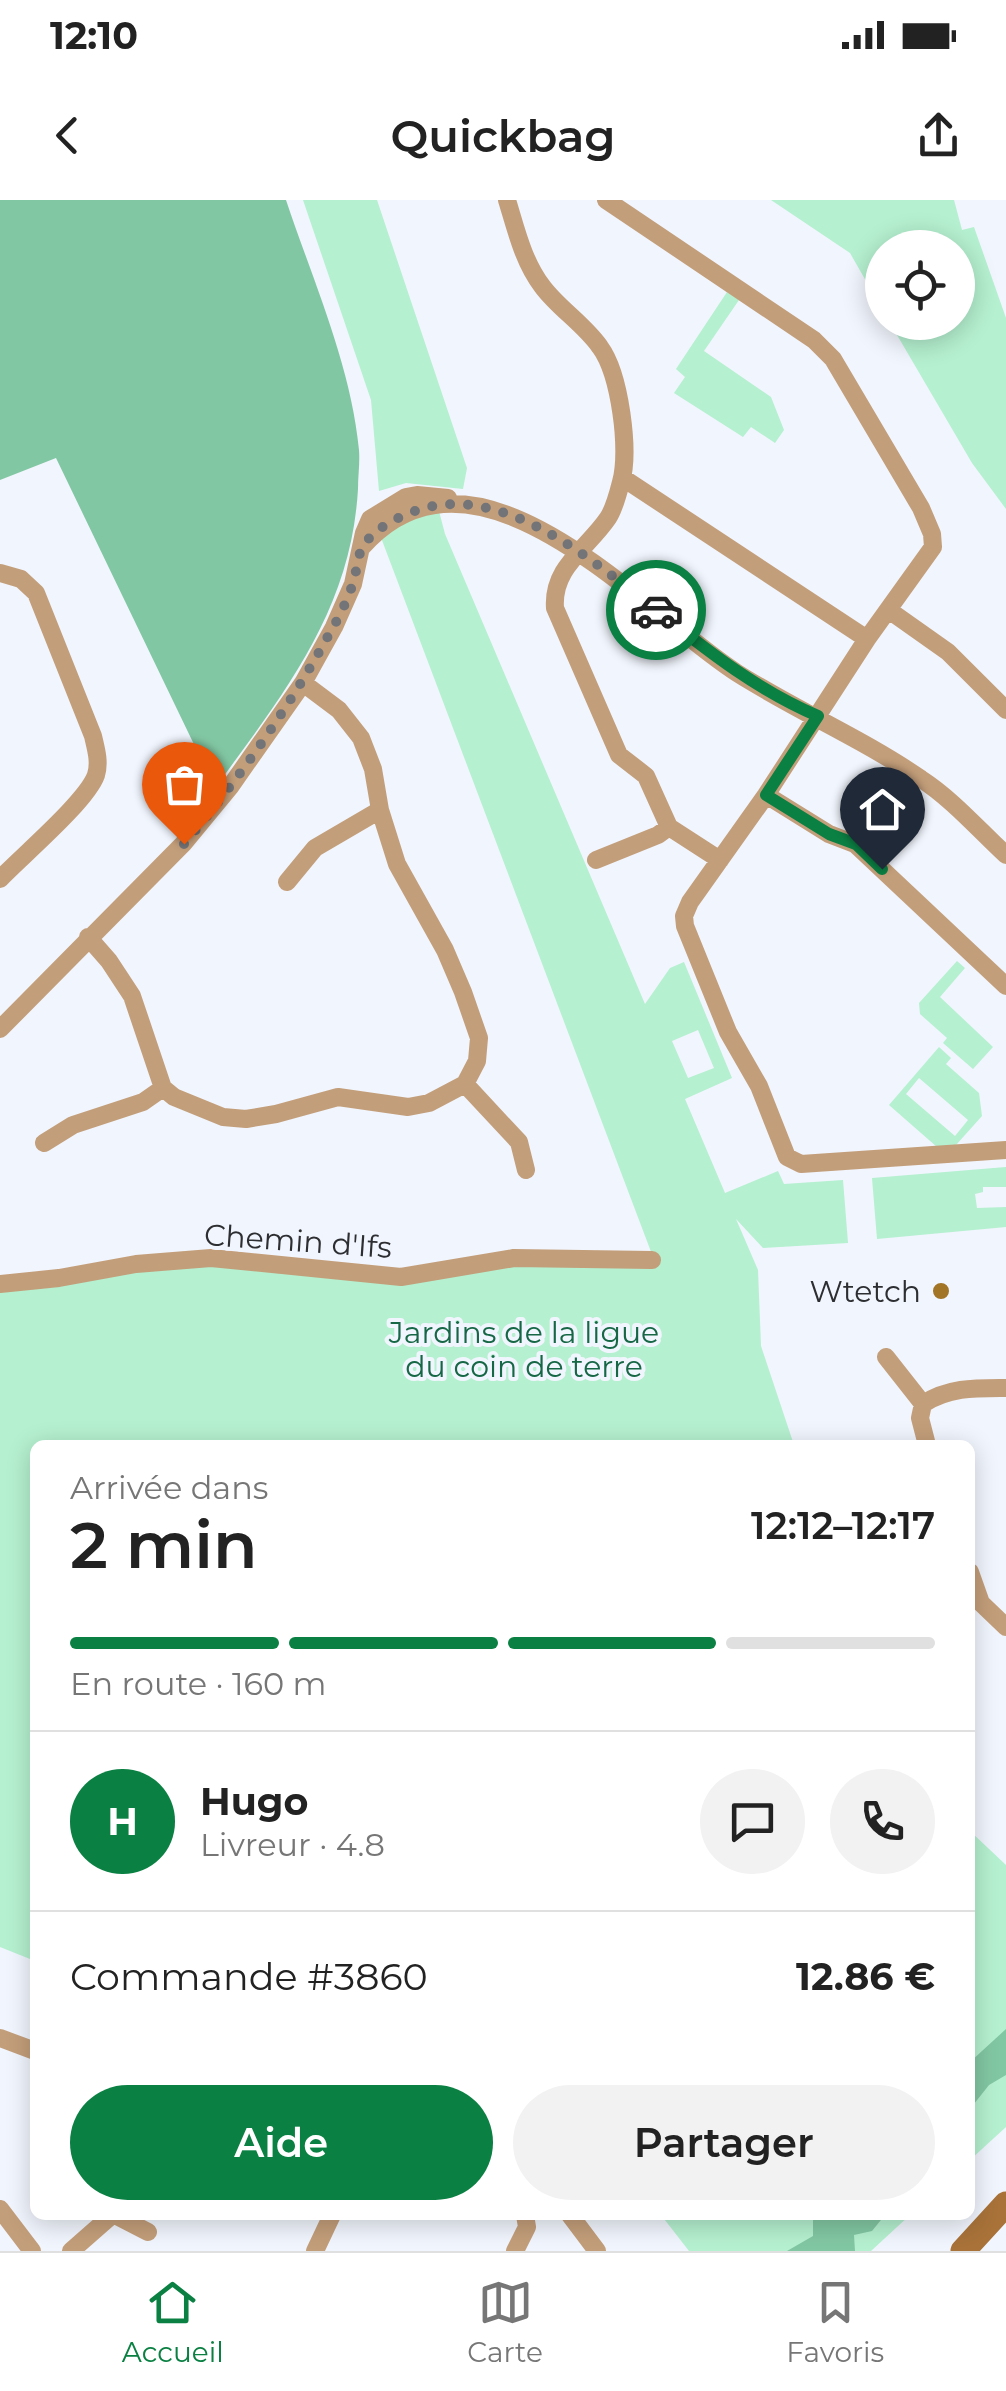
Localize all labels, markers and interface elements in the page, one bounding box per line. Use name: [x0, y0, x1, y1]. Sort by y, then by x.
text: 12:10: [50, 12, 138, 59]
icon: back: [40, 108, 95, 163]
text: Quickbag: [390, 108, 616, 163]
icon: share: [911, 108, 966, 163]
map controls: [865, 230, 975, 340]
button: locate: [865, 230, 975, 340]
courier: [606, 560, 706, 660]
icon: car: [629, 583, 684, 638]
pin: [142, 742, 227, 845]
icon: bag: [157, 757, 212, 812]
pin: [840, 767, 925, 870]
icon: home: [855, 782, 910, 837]
street label: Chemin d'Ifs: [203, 1216, 393, 1266]
place label: Wtetch: [809, 1273, 921, 1310]
marker: Wtetch: [930, 1280, 952, 1302]
park label: Jardins de la ligue du coin de terre: [388, 1314, 659, 1385]
text: Arrivée dans: [70, 1468, 268, 1507]
text: 12:12–12:17: [751, 1502, 935, 1549]
text: 2 min: [70, 1505, 258, 1584]
text: En route · 160 m: [70, 1664, 327, 1703]
button: chat: [700, 1769, 805, 1874]
button: phone: [830, 1769, 935, 1874]
text: Hugo: [200, 1778, 308, 1825]
text: H: [107, 1798, 138, 1845]
text: Livreur · 4.8: [200, 1825, 385, 1864]
text: Commande #3860: [70, 1953, 428, 2000]
text: 12.86 €: [796, 1953, 935, 2000]
button: Aide: [70, 2085, 493, 2200]
button: Partager: [513, 2085, 935, 2200]
tab: Accueil: [122, 2275, 224, 2369]
tab: Carte: [467, 2275, 543, 2369]
tab: Favoris: [786, 2275, 884, 2369]

